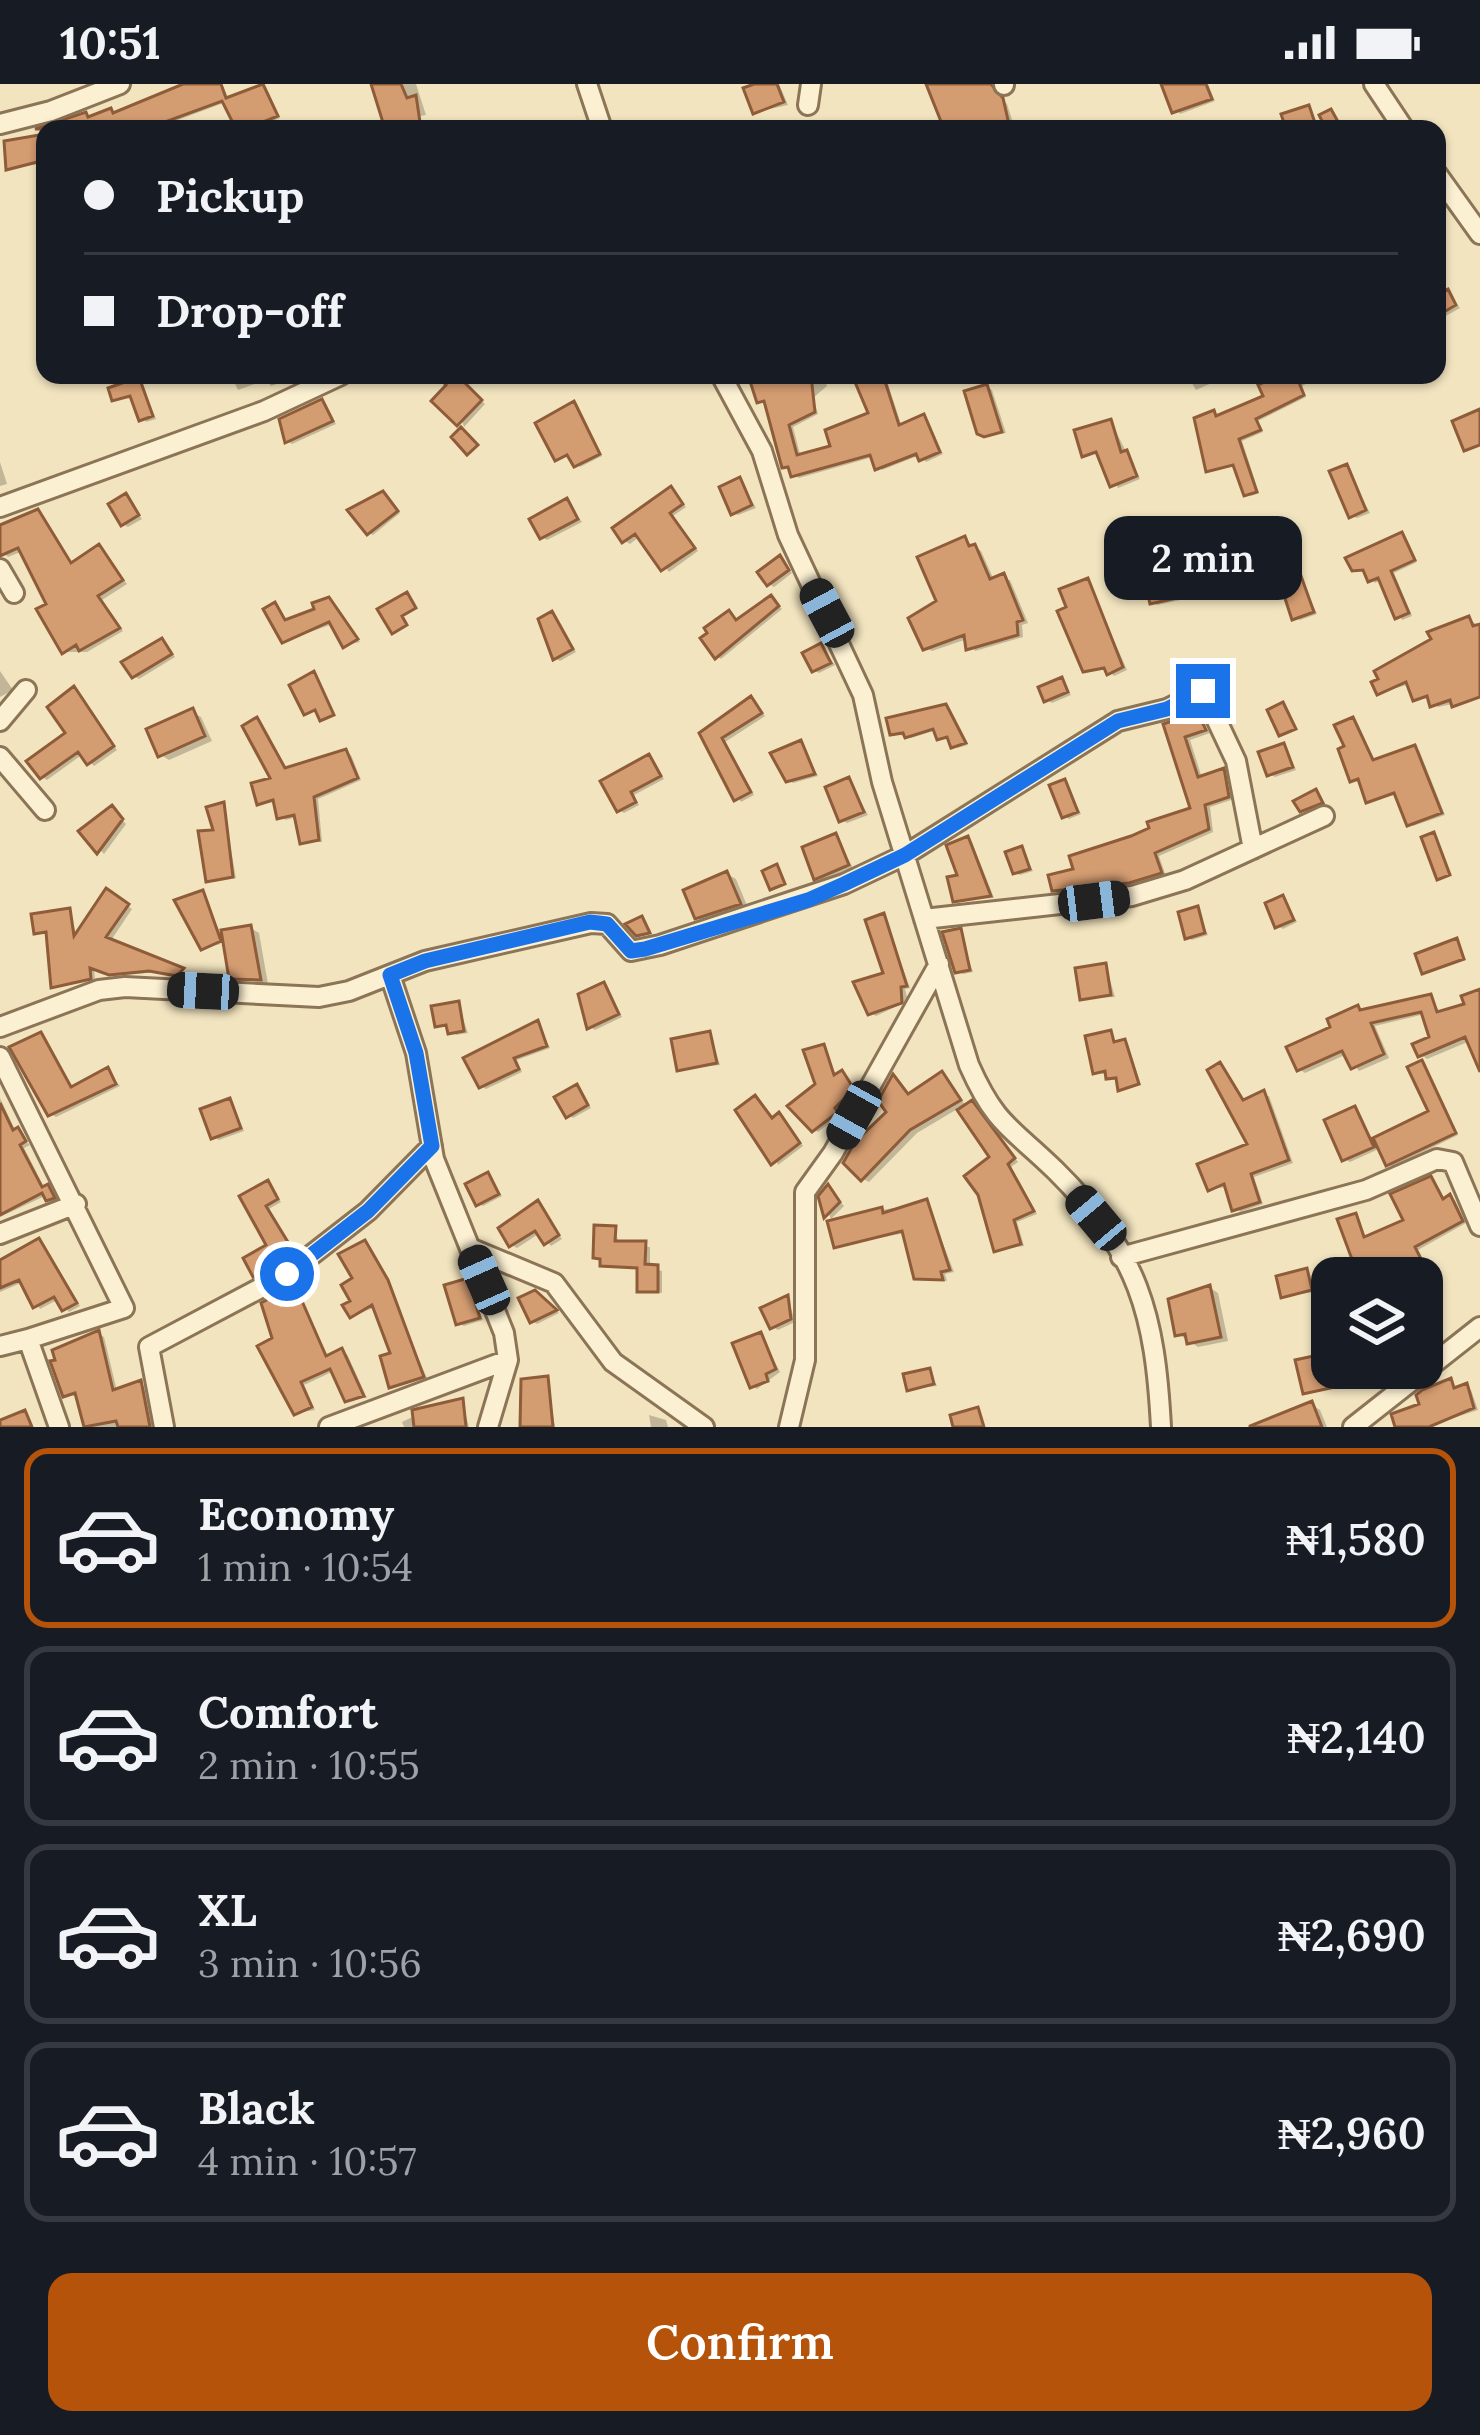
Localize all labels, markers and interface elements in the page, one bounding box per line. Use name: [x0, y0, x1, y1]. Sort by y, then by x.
text: 10:51: [60, 14, 161, 71]
text: Pickup: [156, 167, 304, 224]
text: Drop-off: [156, 282, 343, 339]
callout: 2 min: [1104, 517, 1302, 601]
text: 2 min: [1151, 533, 1255, 583]
car: [794, 573, 860, 653]
route end: [1176, 664, 1230, 718]
car: [1056, 879, 1132, 923]
car: [166, 971, 240, 1011]
car: [821, 1075, 887, 1155]
car: [1059, 1179, 1133, 1257]
car: [453, 1240, 515, 1320]
route start: [260, 1247, 314, 1301]
map controls: [1311, 1257, 1443, 1389]
button: layers: [1311, 1257, 1443, 1389]
icon: car: [54, 1484, 162, 1592]
text: Economy: [198, 1485, 394, 1542]
text: ₦1,580: [1286, 1510, 1426, 1567]
text: 1 min · 10:54: [198, 1542, 413, 1592]
icon: car: [54, 1682, 162, 1790]
text: Comfort: [198, 1683, 378, 1740]
text: ₦2,140: [1288, 1708, 1426, 1765]
text: 2 min · 10:55: [198, 1740, 420, 1790]
icon: car: [54, 1880, 162, 1988]
text: XL: [198, 1881, 257, 1938]
text: ₦2,690: [1278, 1906, 1426, 1963]
text: 3 min · 10:56: [198, 1938, 422, 1988]
icon: car: [54, 2078, 162, 2186]
text: Black: [198, 2079, 315, 2136]
text: ₦2,960: [1278, 2104, 1426, 2161]
text: 4 min · 10:57: [198, 2136, 417, 2186]
button: Confirm: [48, 2273, 1432, 2411]

